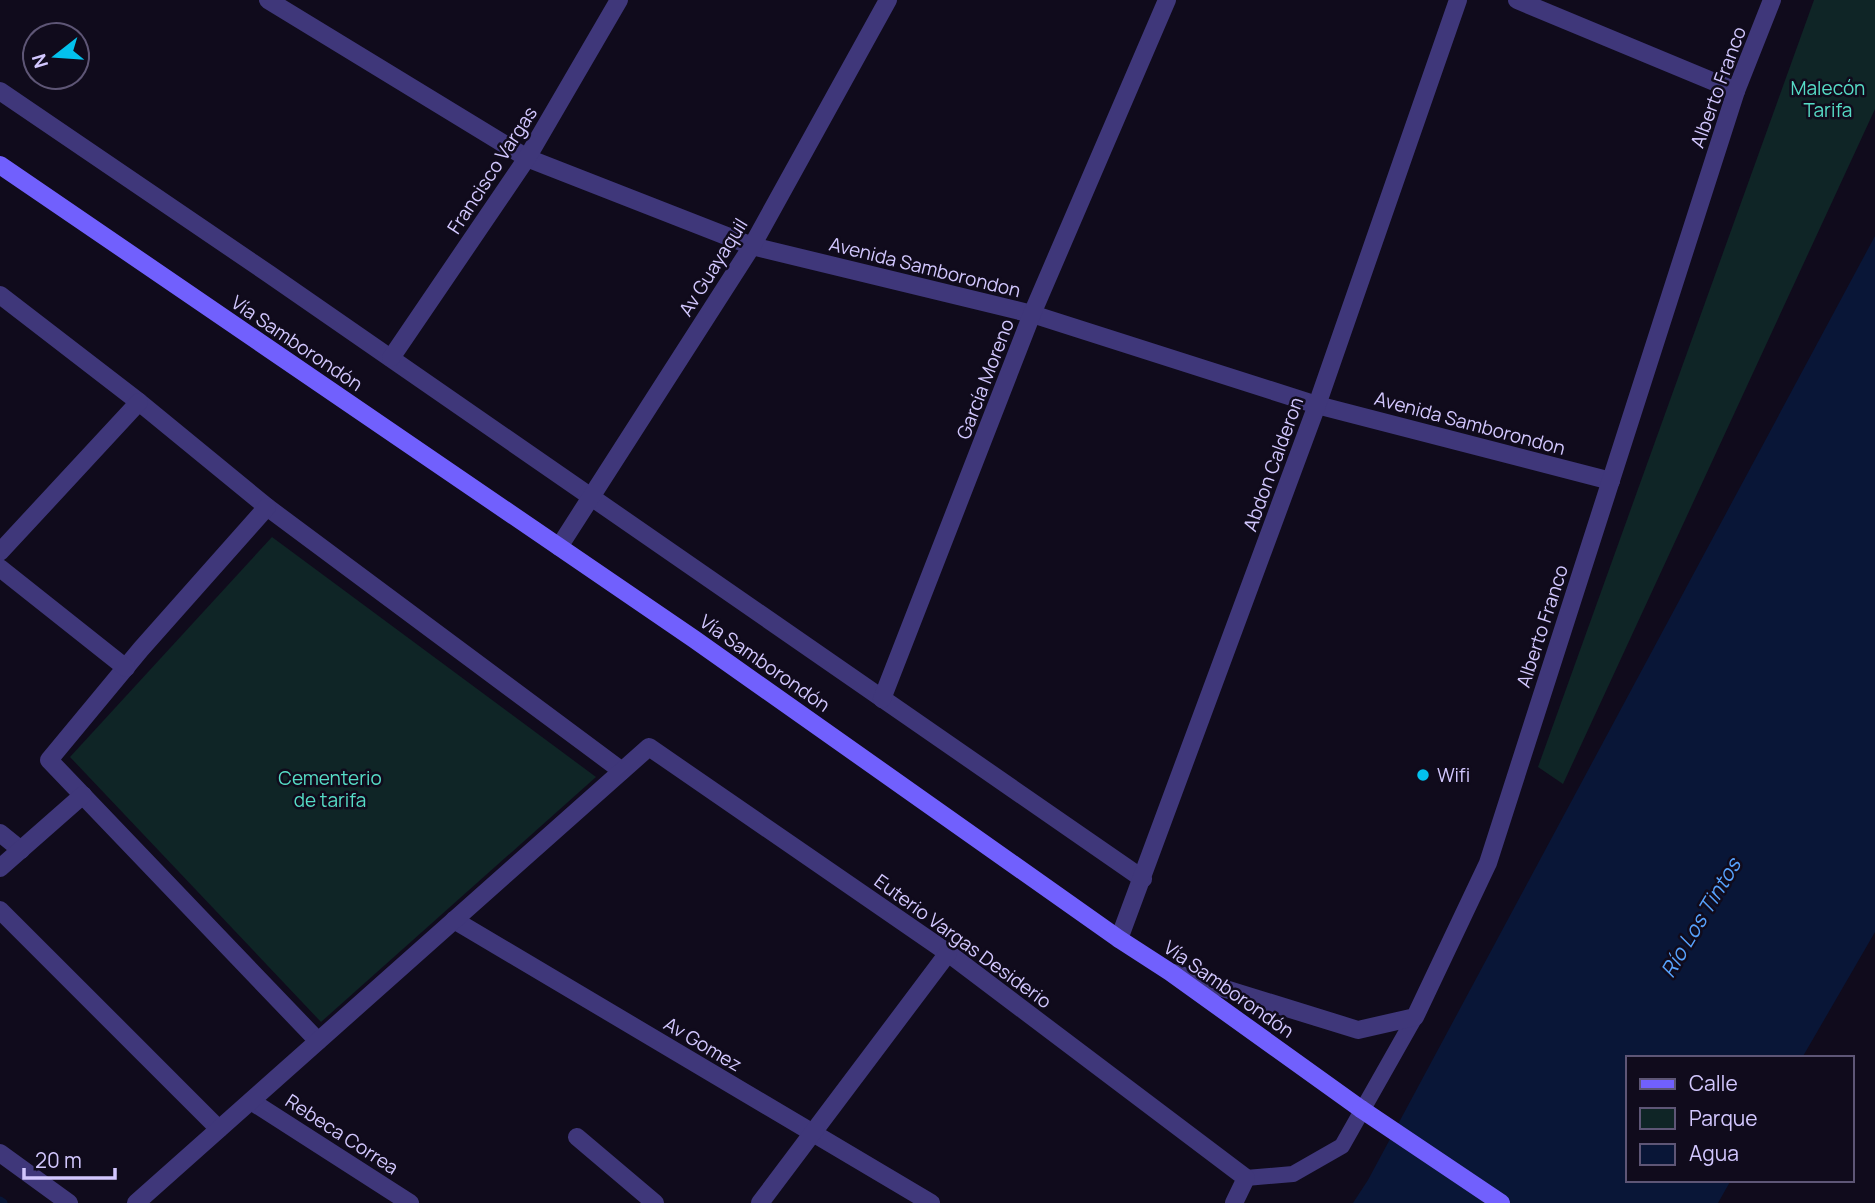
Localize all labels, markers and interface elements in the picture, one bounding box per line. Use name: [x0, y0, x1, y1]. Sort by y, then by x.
north arrow: [21, 21, 91, 91]
street label: Alberto Franco: [1684, 23, 1752, 151]
text: N: [25, 51, 54, 71]
park label: Malecón Tarifa: [1791, 75, 1865, 123]
street label: Francisco Vargas: [441, 101, 543, 239]
street label: Av Guayaquil: [673, 213, 753, 321]
street label: Avenida Samborondon: [827, 231, 1023, 303]
street label: Vía Samborondón: [226, 289, 368, 397]
street label: García Moreno: [950, 315, 1020, 443]
street label: Avenida Samborondon: [1372, 385, 1568, 461]
street label: Abdon Calderon: [1237, 393, 1309, 535]
street label: Alberto Franco: [1510, 561, 1574, 691]
street label: Vía Samborondón: [695, 608, 835, 718]
place label: Wifi: [1437, 762, 1470, 788]
park label: Cementerio de tarifa: [278, 765, 382, 813]
marker: Wifi: [1415, 767, 1431, 783]
water label: Río Los Tintos: [1654, 851, 1748, 982]
street label: Euterio Vargas Desiderio: [869, 868, 1057, 1014]
street label: Vía Samborondón: [1159, 934, 1299, 1044]
street label: Av Gomez: [659, 1011, 747, 1077]
legend: [1626, 1056, 1854, 1182]
text: Calle: [1689, 1069, 1738, 1097]
street label: Rebeca Correa: [280, 1088, 404, 1180]
text: Parque: [1689, 1104, 1758, 1132]
scale bar: [24, 1136, 116, 1180]
text: Agua: [1689, 1139, 1739, 1167]
text: 20 m: [35, 1146, 82, 1174]

